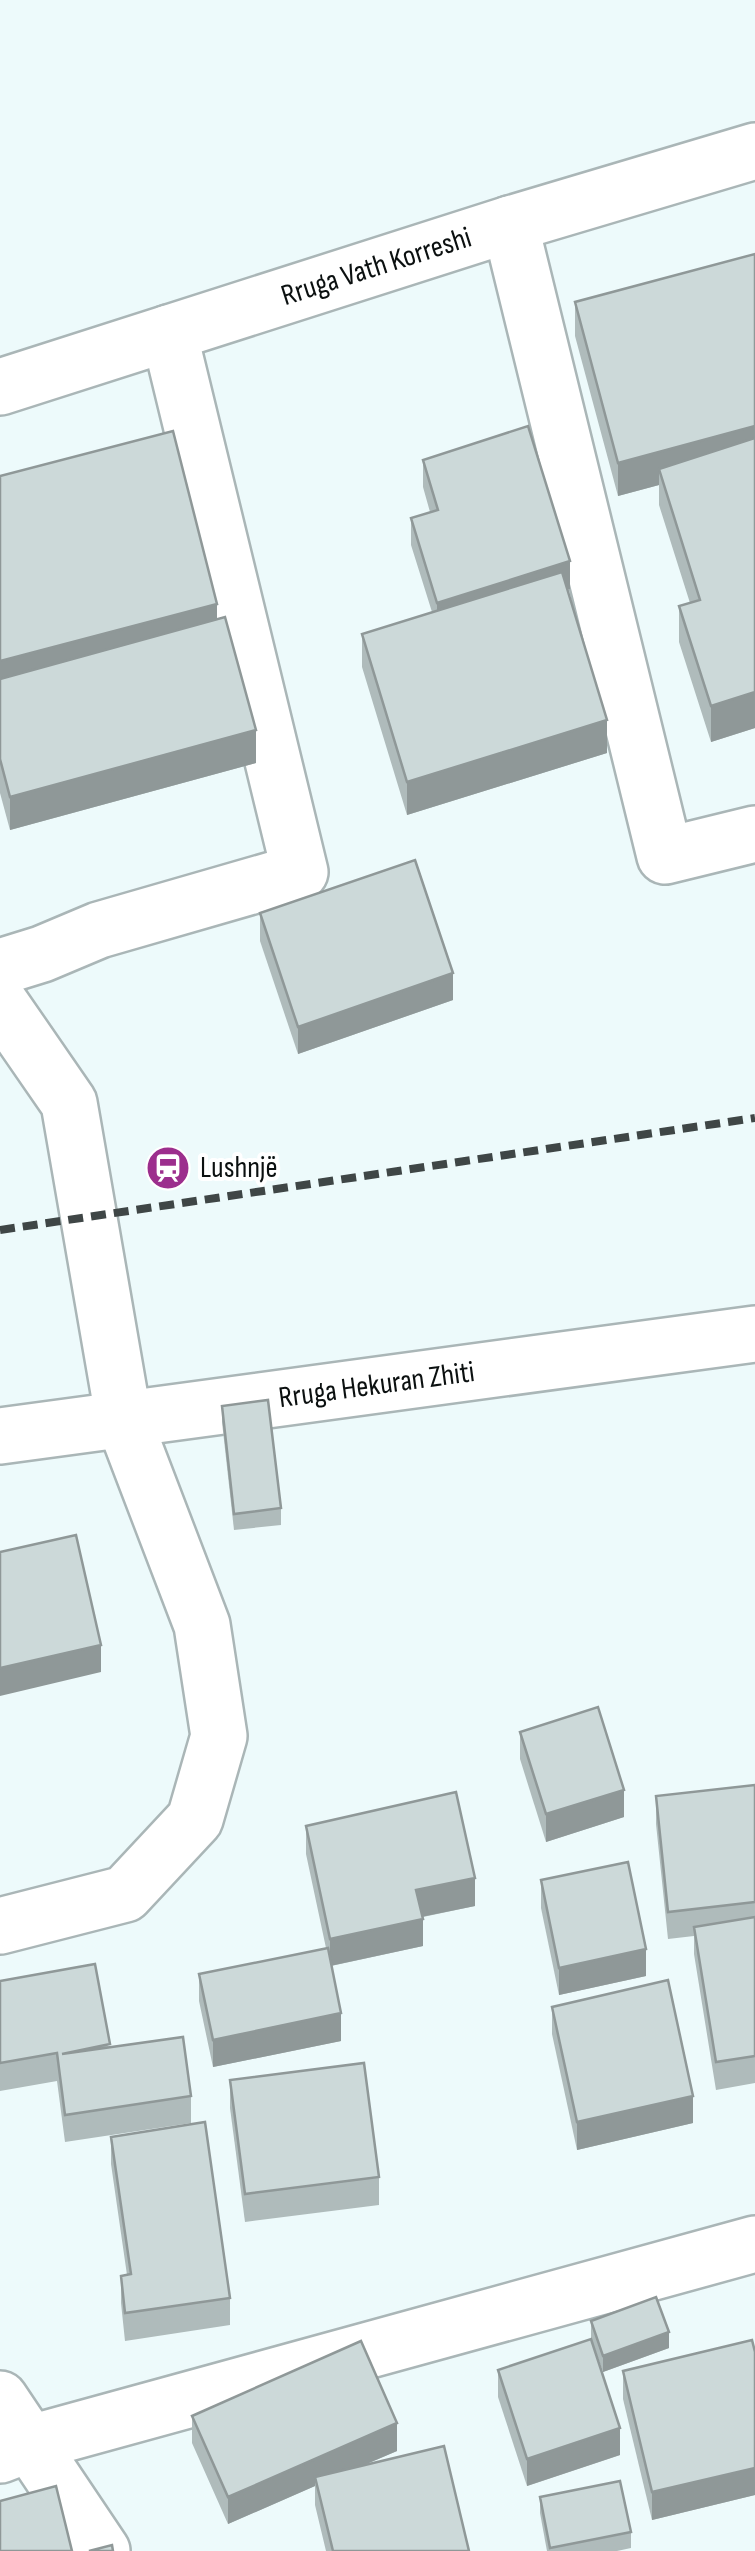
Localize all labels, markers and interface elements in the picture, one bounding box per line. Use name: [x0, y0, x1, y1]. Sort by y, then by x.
street label: Rruga Vath Korreshi: [277, 220, 476, 314]
station icon: Lushnjë: [145, 1145, 191, 1191]
place label: Lushnjë: [200, 1150, 278, 1186]
street label: Rruga Hekuran Zhiti: [276, 1354, 477, 1416]

